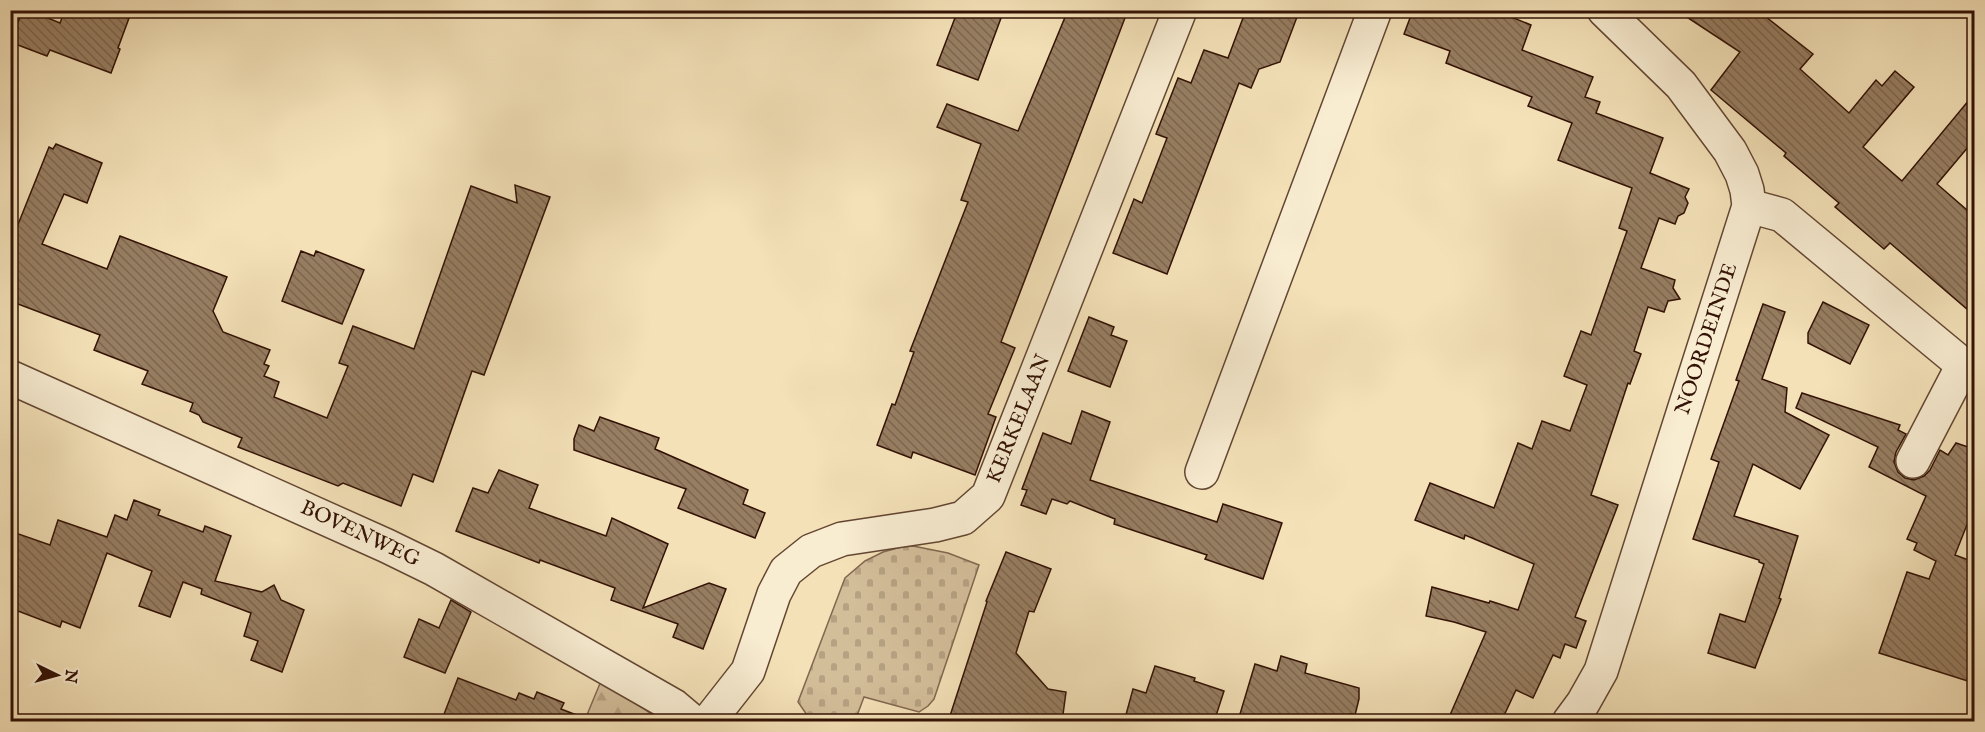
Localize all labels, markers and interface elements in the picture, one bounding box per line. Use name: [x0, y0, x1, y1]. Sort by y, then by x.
street label: NOORDEINDE: [1670, 260, 1744, 418]
street label: KERKELAAN: [981, 351, 1057, 487]
street label: BOVENWEG: [296, 495, 424, 574]
north arrow: [27, 645, 87, 705]
text: N: [59, 667, 81, 684]

